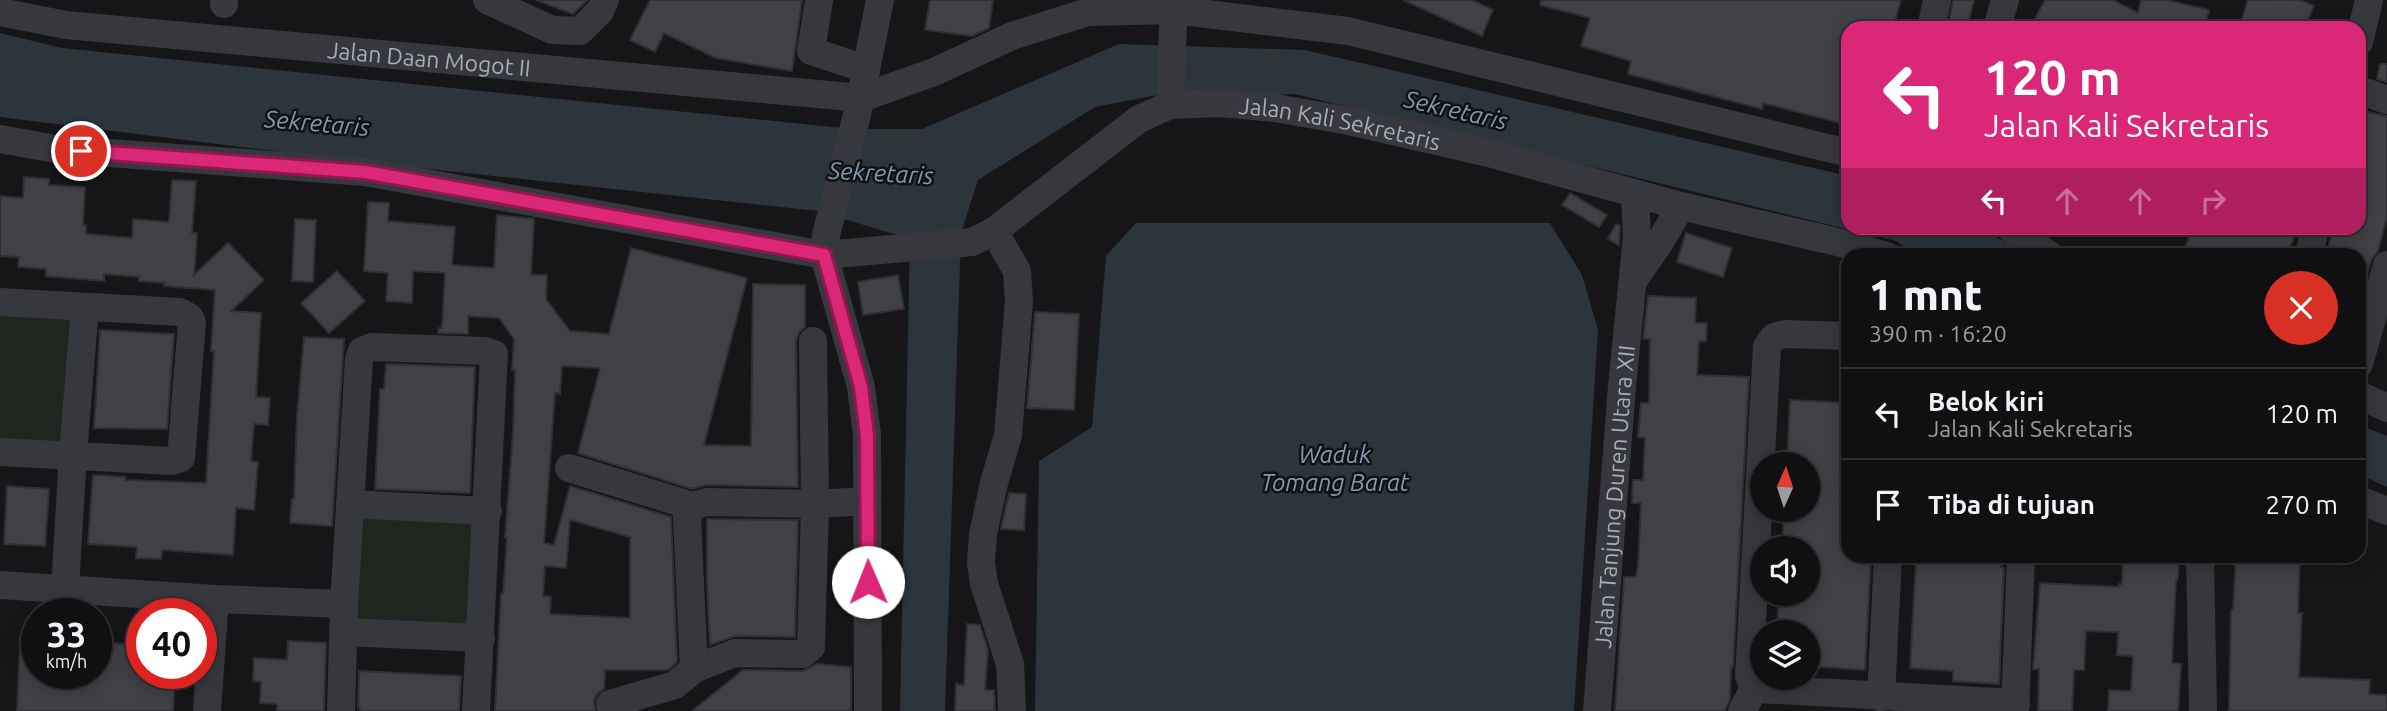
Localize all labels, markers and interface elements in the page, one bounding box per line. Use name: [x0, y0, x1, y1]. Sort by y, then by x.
street label: Jalan Daan Mogot II: [326, 37, 532, 80]
icon: left: [1869, 49, 1960, 140]
text: 120 m: [1984, 49, 2121, 104]
water label: Sekretaris: [1401, 85, 1510, 135]
street label: Jalan Kali Sekretaris: [1238, 92, 1443, 154]
water label: Sekretaris: [262, 105, 371, 141]
text: Jalan Kali Sekretaris: [1984, 107, 2269, 143]
pin: [51, 121, 111, 181]
icon: arrive: [62, 132, 100, 170]
water label: Sekretaris: [827, 157, 934, 189]
icon: left: [1975, 182, 2013, 220]
icon: ahead: [2048, 182, 2086, 220]
icon: ahead: [2121, 182, 2159, 220]
icon: right: [2194, 182, 2232, 220]
text: 1 mnt: [1869, 271, 1982, 318]
button: close: [2264, 271, 2338, 345]
text: 390 m · 16:20: [1869, 321, 2007, 346]
street label: Jalan Tanjung Duren Utara XII: [1589, 344, 1639, 649]
text: Belok kiri: [1928, 387, 2044, 416]
icon: left: [1869, 395, 1907, 433]
text: 120 m: [2266, 399, 2338, 428]
text: Jalan Kali Sekretaris: [1928, 416, 2133, 441]
water label: Waduk Tomang Barat: [1261, 441, 1410, 496]
north arrow: [1750, 452, 1820, 522]
map controls: [1750, 452, 1820, 690]
icon: arrive: [1869, 486, 1907, 524]
text: Tiba di tujuan: [1928, 490, 2095, 519]
text: 270 m: [2266, 490, 2338, 519]
button: sound: [1750, 536, 1820, 606]
position arrow: [831, 545, 905, 619]
speed limit sign: 40: [126, 598, 217, 689]
text: 33: [47, 614, 86, 654]
button: layers: [1750, 620, 1820, 690]
text: km/h: [46, 651, 87, 671]

